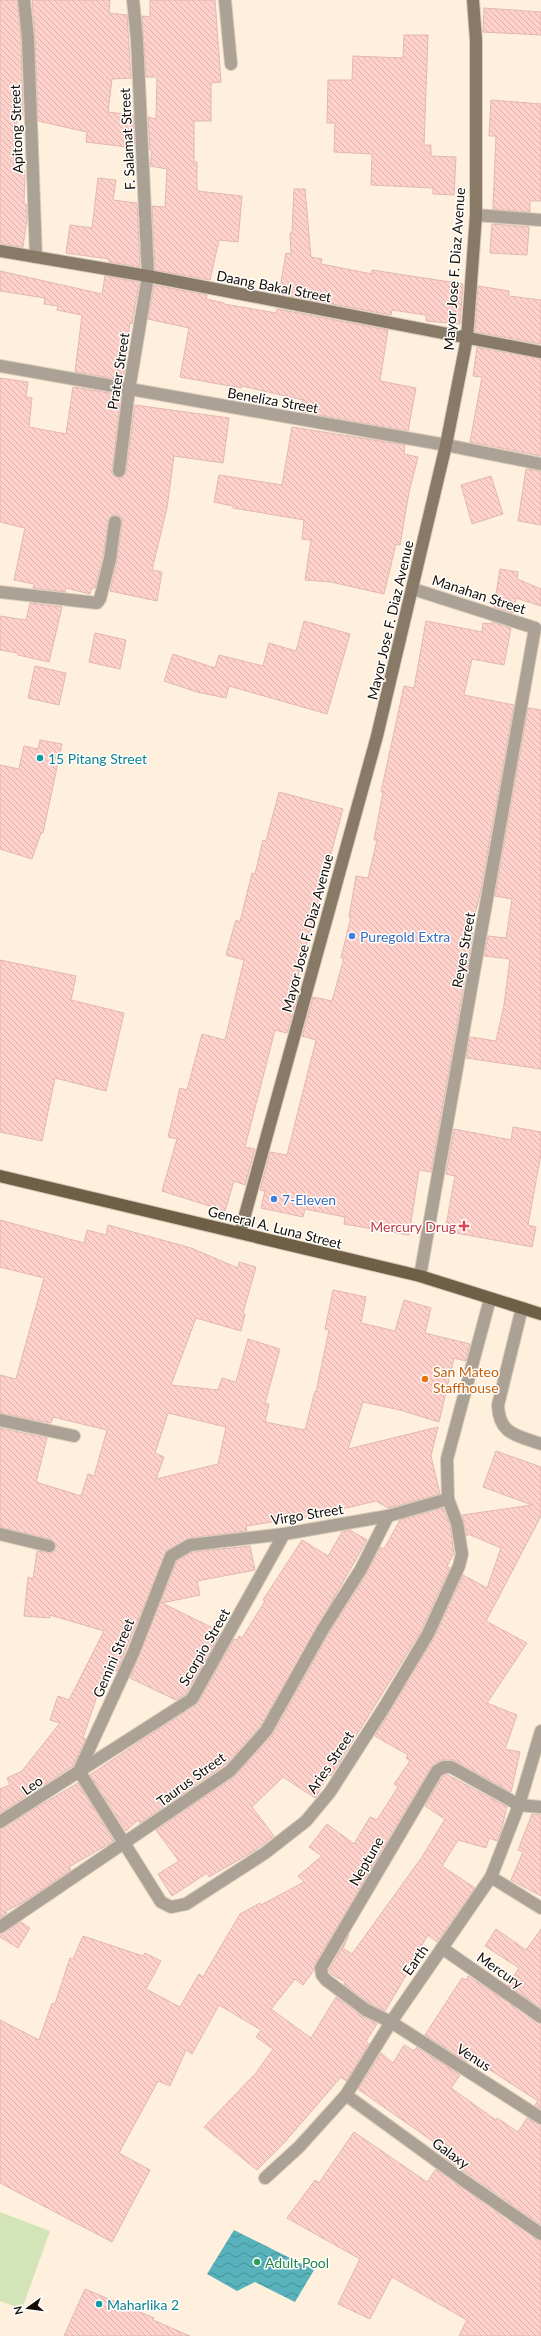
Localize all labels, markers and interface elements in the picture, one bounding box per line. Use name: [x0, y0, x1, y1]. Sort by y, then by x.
street label: Apitong Street: [6, 84, 26, 174]
street label: F. Salamat Street: [116, 88, 138, 190]
street label: Mayor Jose F. Diaz Avenue: [440, 187, 468, 351]
street label: Daang Bakal Street: [215, 267, 333, 305]
street label: Prater Street: [104, 331, 132, 411]
street label: Beneliza Street: [226, 384, 320, 416]
street label: Mayor Jose F. Diaz Avenue: [363, 539, 417, 701]
street label: Manahan Street: [430, 571, 528, 617]
place label: 15 Pitang Street: [48, 750, 147, 767]
marker: 15 Pitang Street: [35, 753, 45, 763]
street label: Mayor Jose F. Diaz Avenue: [278, 852, 336, 1014]
street label: Reyes Street: [448, 911, 478, 989]
place label: Puregold Extra: [360, 928, 450, 945]
marker: Puregold Extra: [347, 931, 357, 941]
place label: 7-Eleven: [282, 1191, 336, 1208]
marker: 7-Eleven: [269, 1194, 279, 1204]
street label: General A. Luna Street: [206, 1202, 344, 1252]
place label: Mercury Drug: [370, 1218, 456, 1235]
marker: Mercury Drug: [459, 1221, 469, 1231]
place label: San Mateo Staffhouse: [433, 1363, 499, 1396]
marker: San Mateo Staffhouse: [420, 1374, 430, 1384]
street label: Virgo Street: [269, 1500, 345, 1528]
street label: Scorpio Street: [175, 1605, 233, 1689]
street label: Gemini Street: [89, 1616, 137, 1700]
street label: Aries Street: [303, 1727, 357, 1797]
street label: Taurus Street: [153, 1748, 229, 1810]
street label: Leo: [18, 1772, 46, 1798]
street label: Neptune: [345, 1834, 387, 1888]
street label: Earth: [399, 1942, 431, 1978]
street label: Mercury: [474, 1948, 527, 1992]
street label: Venus: [454, 2040, 494, 2074]
street label: Galaxy: [429, 2134, 473, 2173]
place label: Adult Pool: [265, 2254, 329, 2271]
marker: Adult Pool: [252, 2257, 262, 2267]
north arrow: [8, 2288, 48, 2328]
place label: Maharlika 2: [107, 2296, 179, 2313]
marker: Maharlika 2: [94, 2299, 104, 2309]
text: N: [10, 2305, 25, 2316]

